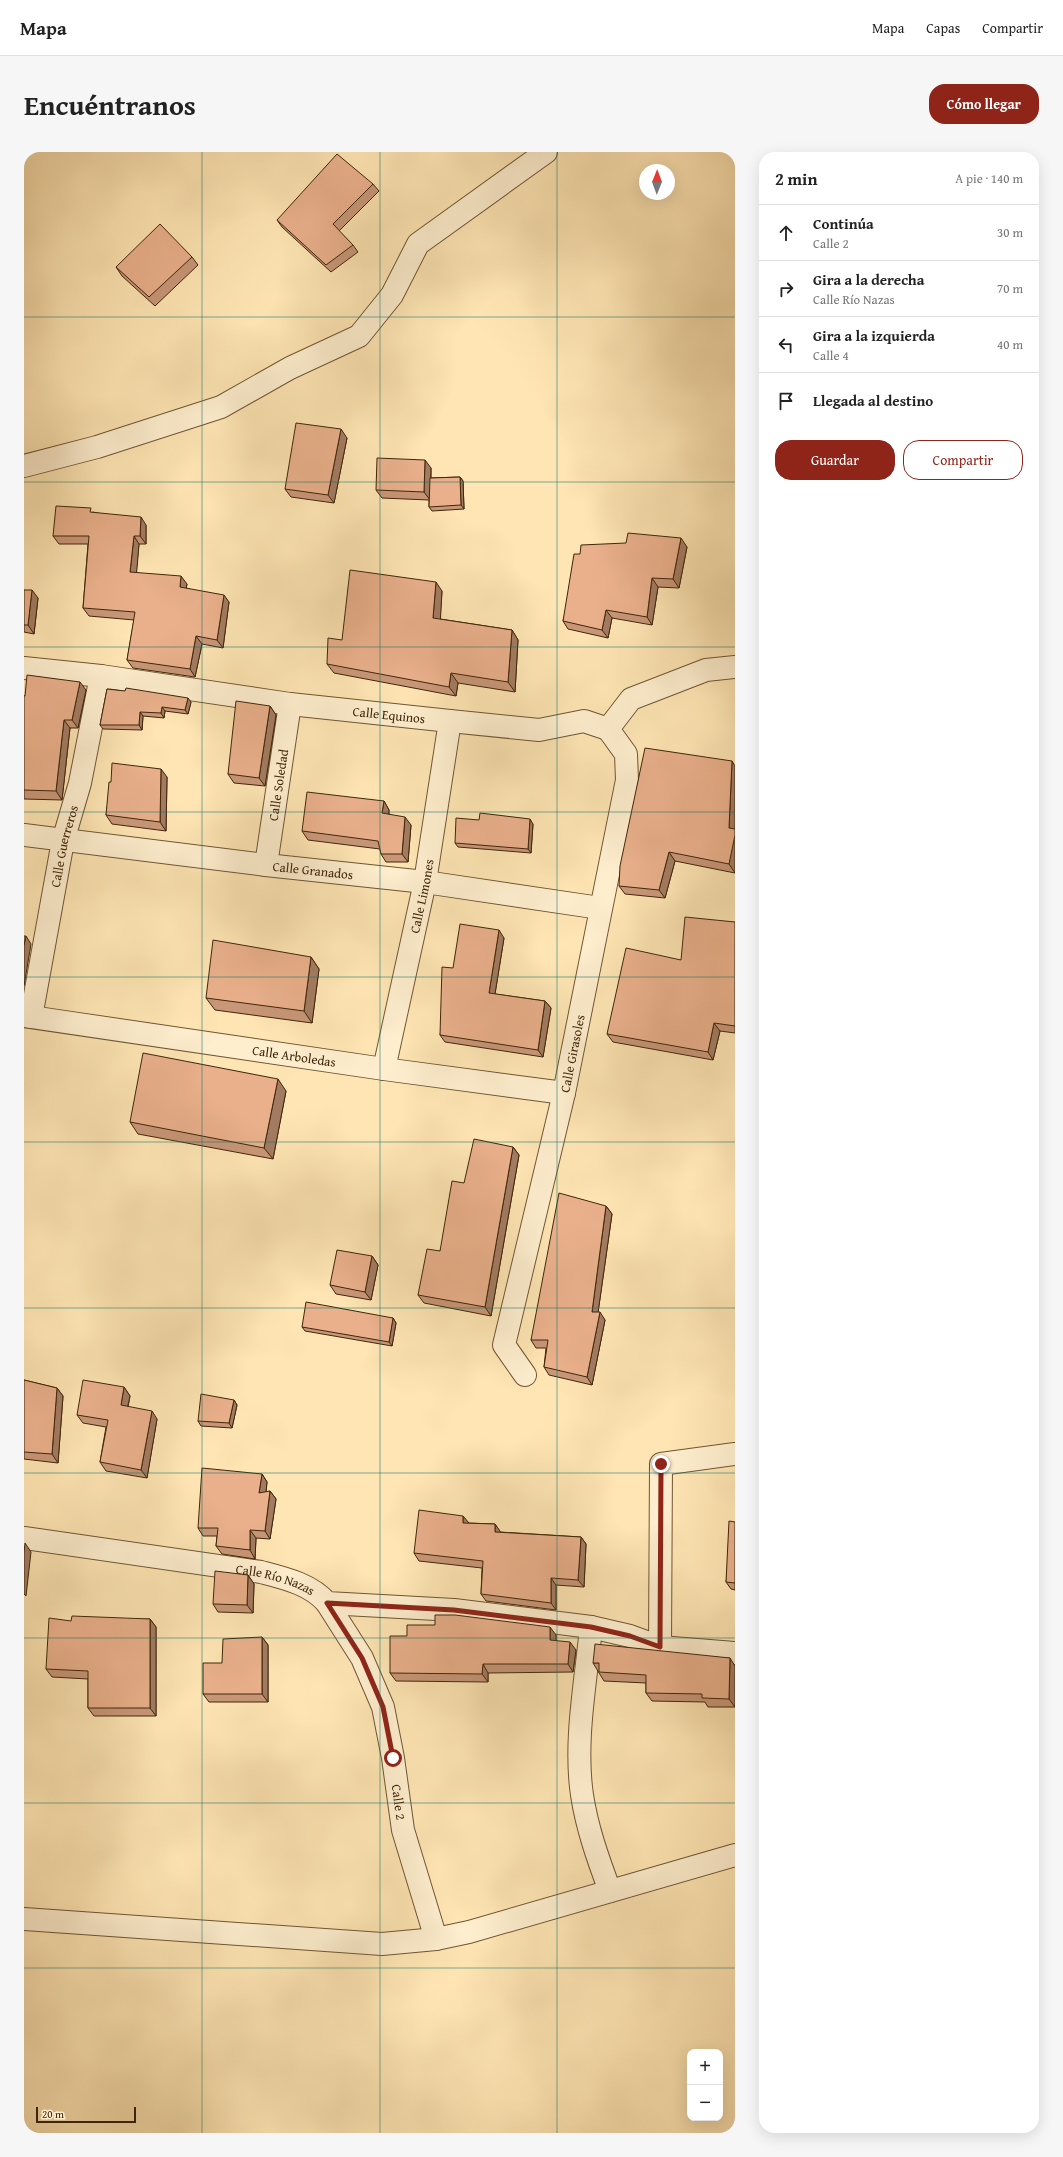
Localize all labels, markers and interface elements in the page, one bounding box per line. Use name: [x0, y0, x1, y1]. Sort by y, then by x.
text: Mapa: [20, 14, 67, 42]
text: Mapa: [872, 18, 904, 38]
text: Capas: [926, 18, 960, 38]
text: Compartir: [982, 18, 1043, 38]
text: Encuéntranos: [24, 84, 196, 125]
button: Cómo llegar: [929, 84, 1039, 124]
north arrow: [639, 164, 675, 200]
text: 2 min: [775, 166, 817, 191]
text: A pie · 140 m: [955, 169, 1023, 188]
text: Continúa: [813, 213, 874, 234]
icon: ahead: [775, 222, 797, 244]
text: 30 m: [997, 223, 1023, 242]
text: Calle 2: [813, 234, 849, 253]
text: Gira a la derecha: [813, 269, 924, 290]
icon: right: [775, 278, 797, 300]
text: 70 m: [997, 279, 1023, 298]
text: Calle Río Nazas: [813, 290, 895, 309]
text: Gira a la izquierda: [813, 325, 935, 346]
icon: left: [775, 334, 797, 356]
text: 40 m: [997, 335, 1023, 354]
text: Calle 4: [813, 346, 849, 365]
icon: arrive: [775, 390, 797, 412]
text: Llegada al destino: [813, 390, 933, 411]
button: Guardar: [775, 440, 895, 480]
button: Compartir: [903, 440, 1023, 480]
street label: Calle Equinos: [352, 701, 426, 728]
street label: Calle Soledad: [263, 748, 293, 822]
street label: Calle Guerreros: [45, 803, 83, 889]
street label: Calle Granados: [272, 856, 354, 884]
street label: Calle Limones: [405, 858, 438, 935]
street label: Calle Girasoles: [555, 1013, 589, 1094]
street label: Calle Arboledas: [251, 1040, 337, 1071]
route end: [652, 1455, 670, 1473]
street label: Calle Río Nazas: [235, 1559, 319, 1599]
route start: [384, 1749, 402, 1767]
street label: Calle 2: [387, 1783, 411, 1821]
map controls: [687, 2049, 723, 2121]
button: +: [687, 2049, 723, 2085]
button: −: [687, 2085, 723, 2121]
scale bar: [36, 2105, 136, 2124]
text: 20 m: [42, 2106, 64, 2122]

